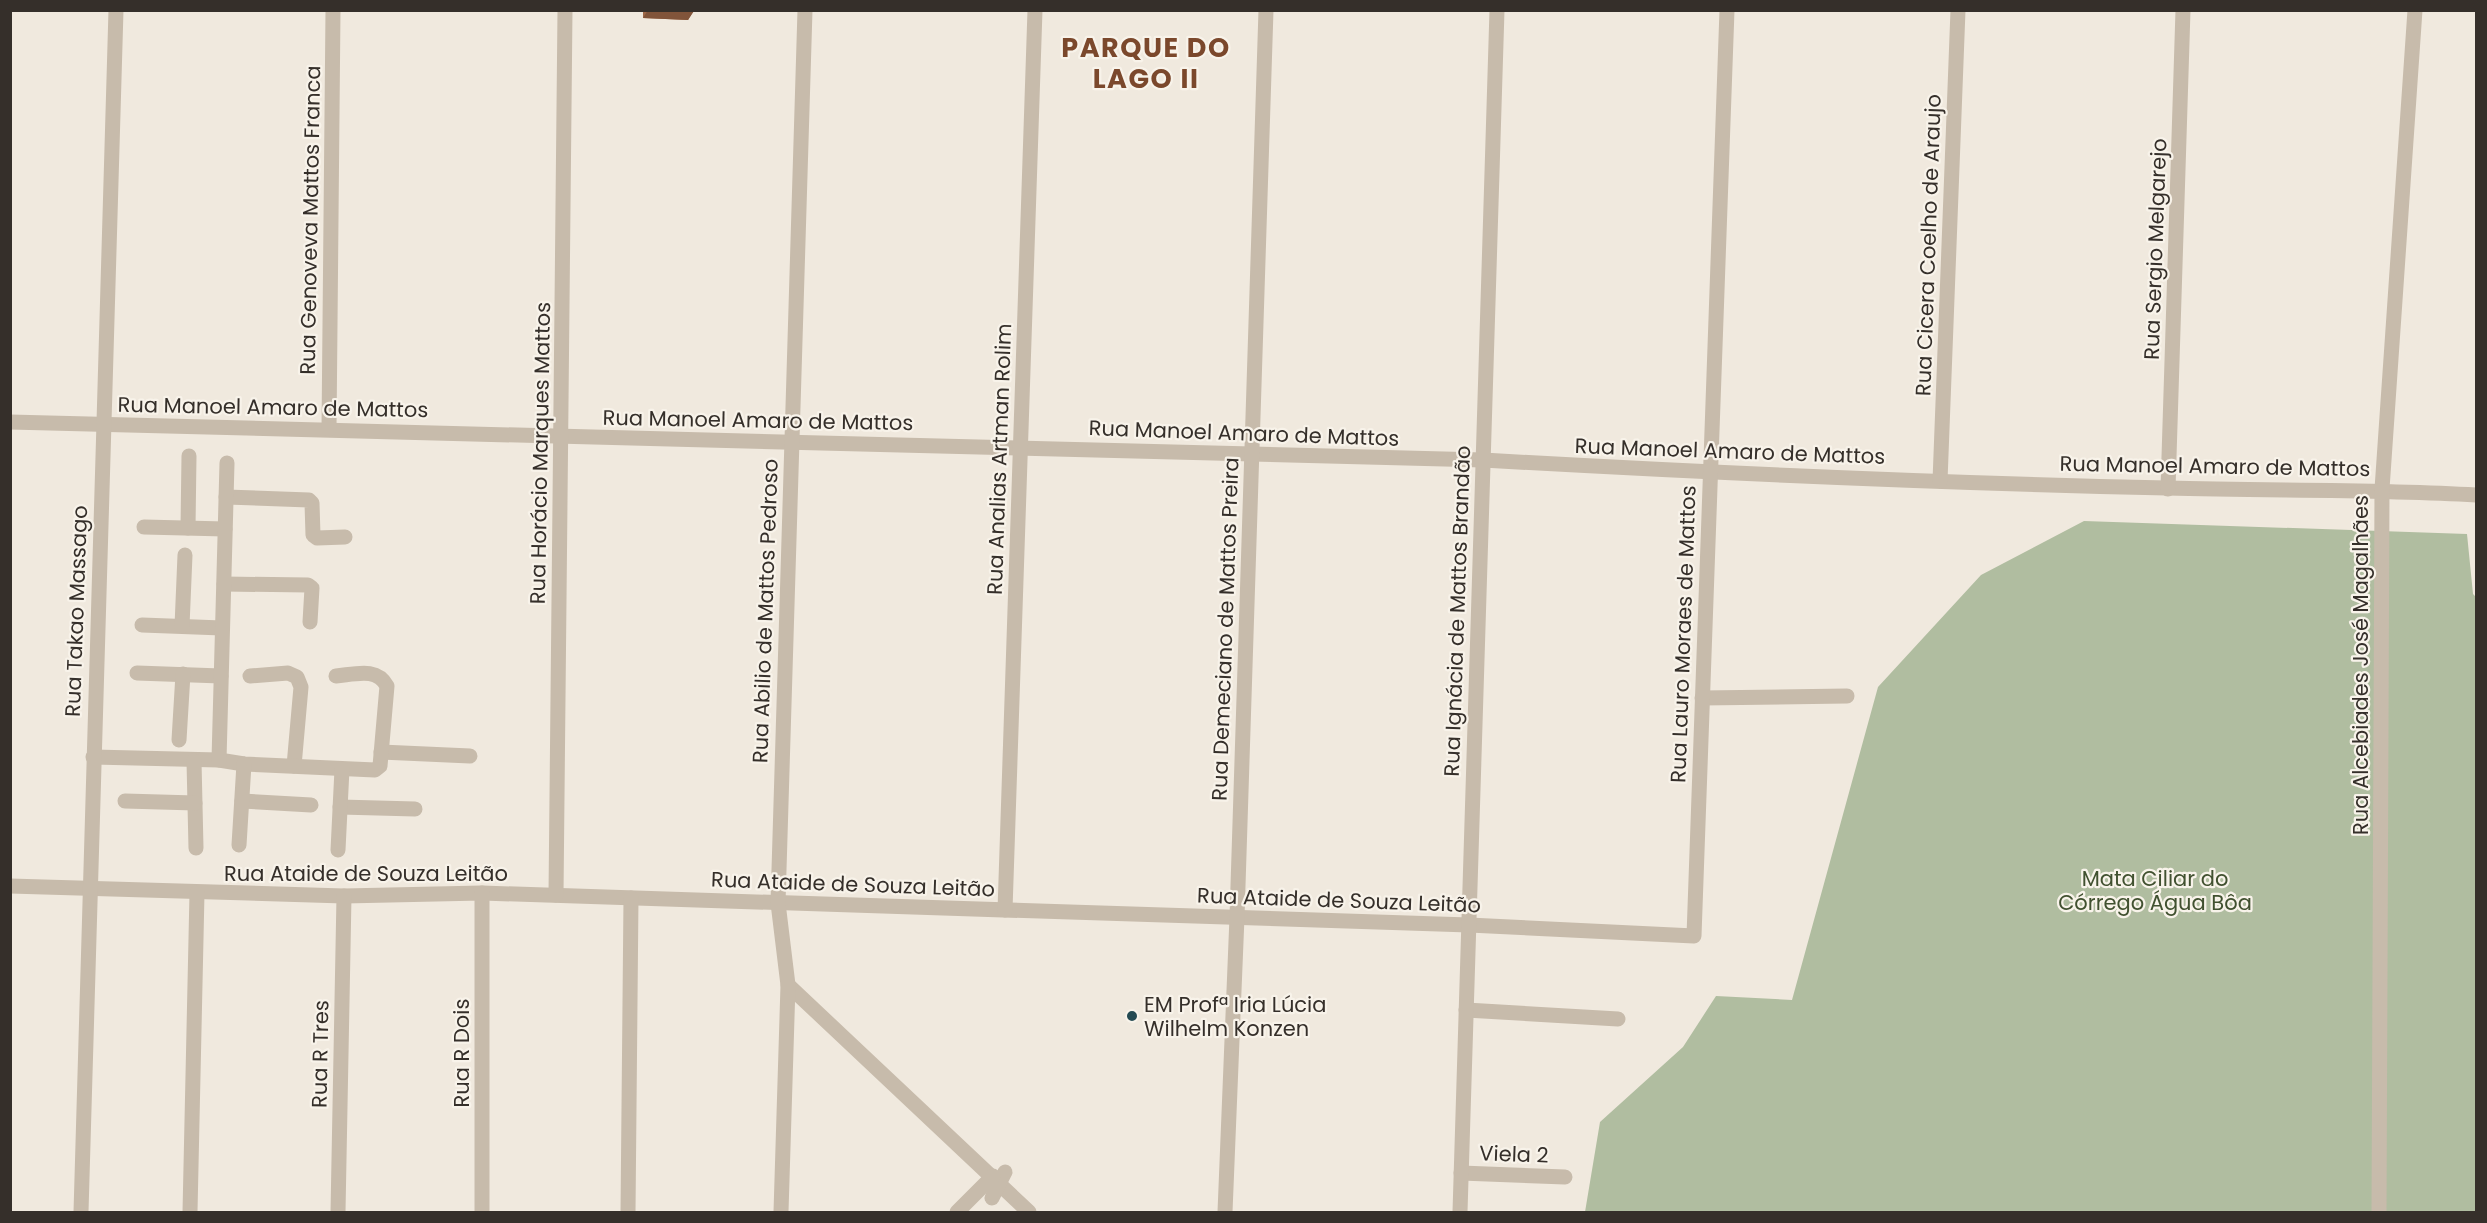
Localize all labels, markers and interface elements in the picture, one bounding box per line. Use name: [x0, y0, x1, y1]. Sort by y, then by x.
district label: PARQUE DO LAGO II: [1061, 29, 1231, 97]
street label: Rua Genoveva Mattos Franca: [293, 65, 327, 375]
street label: Rua Cicera Coelho de Araujo: [1908, 93, 1948, 397]
street label: Rua Sergio Melgarejo: [2137, 138, 2173, 360]
street label: Rua Horácio Marques Mattos: [523, 302, 557, 604]
street label: Rua Analias Artman Rolim: [980, 323, 1018, 595]
street label: Rua Manoel Amaro de Mattos: [117, 390, 429, 424]
street label: Rua Manoel Amaro de Mattos: [602, 403, 914, 437]
street label: Rua Manoel Amaro de Mattos: [1088, 413, 1400, 453]
street label: Rua Manoel Amaro de Mattos: [1574, 431, 1886, 471]
street label: Rua Ignácia de Mattos Brandão: [1437, 445, 1477, 777]
street label: Rua Manoel Amaro de Mattos: [2059, 449, 2371, 483]
street label: Rua Demeciano de Mattos Preira: [1205, 457, 1245, 801]
street label: Rua Abilio de Mattos Pedroso: [745, 458, 785, 764]
street label: Rua Lauro Moraes de Mattos: [1663, 485, 1703, 783]
street label: Rua Alcebiades José Magalhães: [2346, 495, 2375, 835]
street label: Rua Takao Massago: [58, 505, 94, 717]
street label: Rua Ataide de Souza Leitão: [224, 859, 508, 888]
park label: Mata Ciliar do Córrego Água Bôa: [2058, 864, 2252, 917]
street label: Rua Ataide de Souza Leitão: [711, 865, 995, 903]
street label: Rua Ataide de Souza Leitão: [1197, 881, 1481, 919]
place label: EM Profª Iria Lúcia Wilhelm Konzen: [1144, 990, 1326, 1043]
street label: Rua R Dois: [447, 999, 476, 1107]
street label: Rua R Tres: [305, 1000, 335, 1108]
marker: EM Profª Iria Lúcia Wilhelm Konzen: [1125, 1009, 1139, 1023]
street label: Viela 2: [1479, 1138, 1549, 1170]

